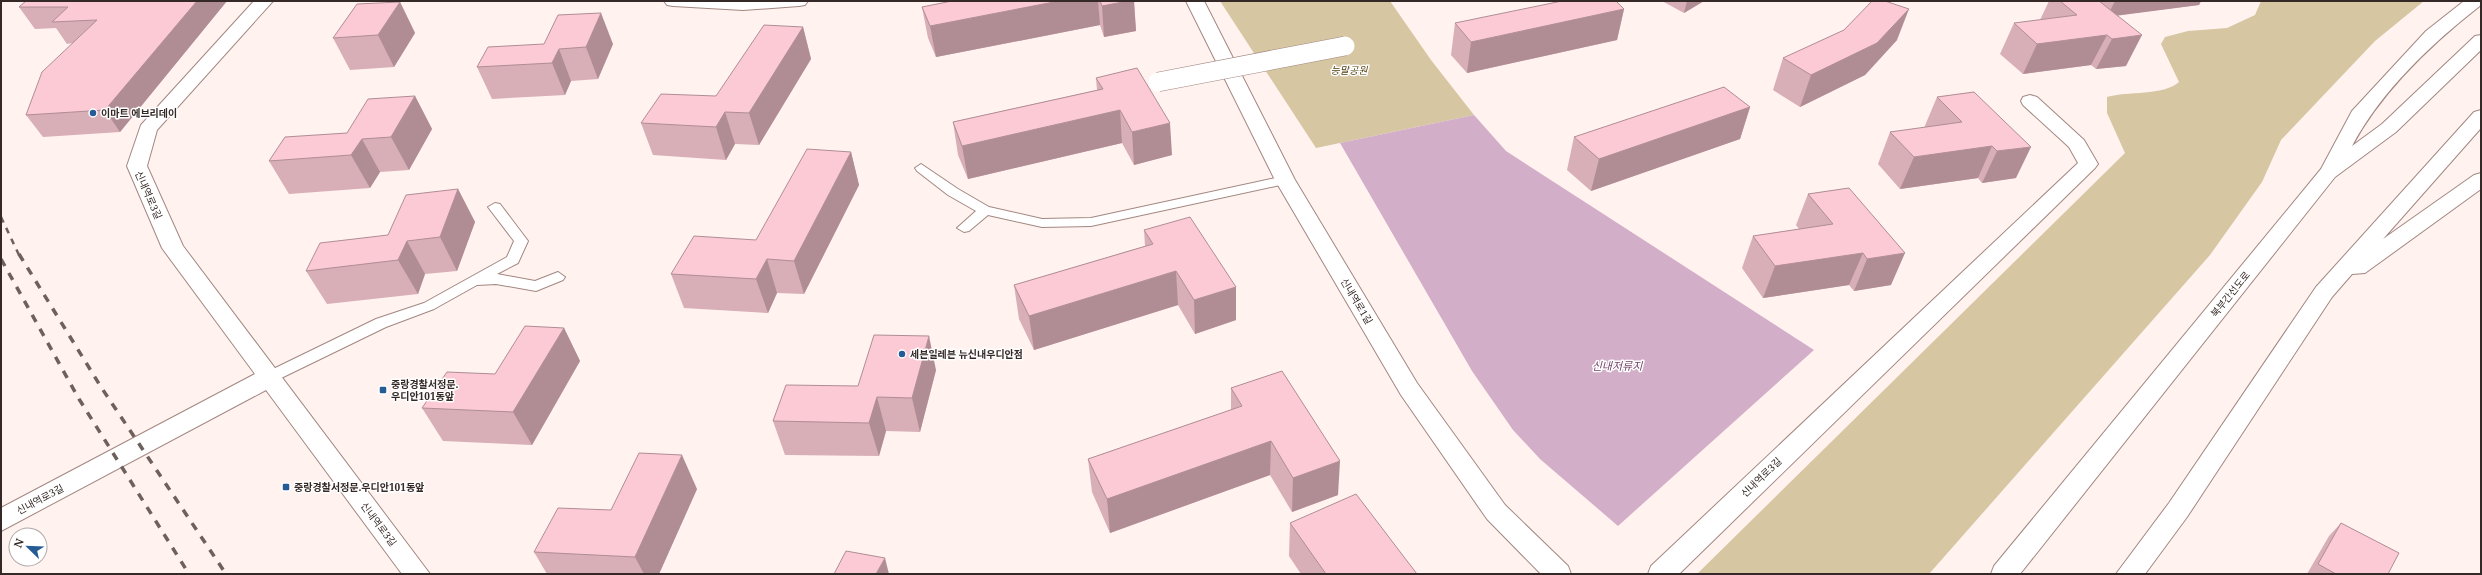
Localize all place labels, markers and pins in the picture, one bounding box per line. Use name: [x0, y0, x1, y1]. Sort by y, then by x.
place label: 이마트 에브리데이: [101, 106, 177, 120]
marker: 이마트 에브리데이: [88, 108, 98, 118]
place label: 세븐일레븐 뉴신내우디안점: [910, 347, 1023, 361]
marker: 세븐일레븐 뉴신내우디안점: [897, 349, 907, 359]
place label: 중랑경찰서정문. 우디안101동앞: [391, 377, 458, 403]
marker: 중랑경찰서정문. 우디안101동앞: [378, 385, 388, 395]
place label: 중랑경찰서정문.우디안101동앞: [294, 480, 424, 494]
marker: 중랑경찰서정문.우디안101동앞: [281, 482, 291, 492]

